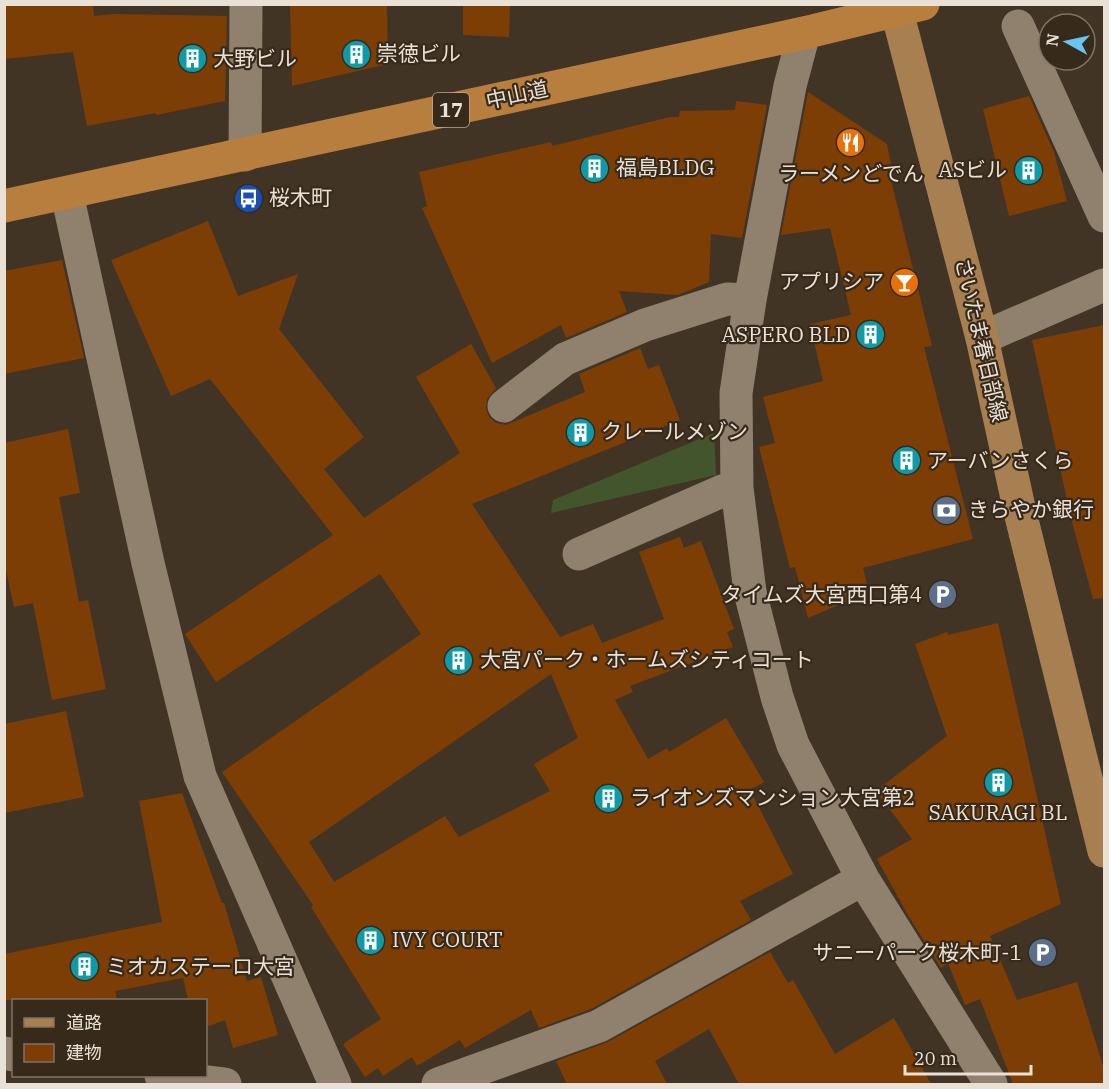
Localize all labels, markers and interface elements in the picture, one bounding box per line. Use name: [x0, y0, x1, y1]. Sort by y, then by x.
north arrow: [1037, 12, 1097, 72]
text: N: [1041, 32, 1063, 48]
building icon: 崇徳ビル: [340, 38, 372, 70]
place label: 崇徳ビル: [377, 39, 461, 67]
building icon: 大野ビル: [176, 43, 208, 75]
place label: 大野ビル: [213, 44, 297, 72]
street label: 中山道: [483, 74, 551, 114]
road number: 17: [433, 93, 469, 127]
restaurant icon: ラーメンどでん: [835, 127, 867, 159]
building icon: 福島BLDG: [579, 152, 611, 184]
place label: 福島BLDG: [616, 153, 715, 181]
building icon: ASビル: [1012, 154, 1044, 186]
place label: ASビル: [938, 155, 1007, 183]
place label: ラーメンどでん: [778, 159, 924, 187]
bus stop icon: 桜木町: [232, 182, 264, 214]
place label: 桜木町: [269, 183, 332, 211]
street label: さいたま春日部線: [950, 255, 1014, 424]
bar icon: アプリシア: [889, 266, 921, 298]
place label: アプリシア: [779, 267, 884, 295]
building icon: ASPERO BLD: [855, 319, 887, 351]
place label: ASPERO BLD: [721, 320, 850, 348]
building icon: クレールメゾン: [564, 416, 596, 448]
place label: クレールメゾン: [601, 417, 748, 445]
building icon: アーバンさくら: [890, 445, 922, 477]
place label: アーバンさくら: [927, 446, 1074, 474]
bank icon: きらやか銀行: [931, 494, 963, 526]
place label: きらやか銀行: [968, 495, 1094, 523]
parking icon: タイムズ大宮西口第4: [927, 579, 959, 611]
place label: タイムズ大宮西口第4: [721, 580, 922, 608]
building icon: 大宮パーク・ホームズシティコート: [443, 644, 475, 676]
place label: 大宮パーク・ホームズシティコート: [480, 645, 814, 673]
building icon: SAKURAGI BL: [982, 766, 1014, 798]
building icon: ライオンズマンション大宮第2: [593, 782, 625, 814]
place label: ライオンズマンション大宮第2: [630, 783, 915, 811]
place label: SAKURAGI BL: [929, 798, 1067, 826]
building icon: IVY COURT: [355, 924, 387, 956]
place label: IVY COURT: [392, 925, 503, 953]
parking icon: サニーパーク桜木町-1: [1027, 937, 1059, 969]
place label: サニーパーク桜木町-1: [812, 938, 1022, 966]
building icon: ミオカステーロ大宮: [69, 951, 101, 983]
place label: ミオカステーロ大宮: [106, 952, 295, 980]
legend: [12, 999, 207, 1077]
text: 道路: [66, 1011, 102, 1034]
scale bar: [905, 1038, 1031, 1076]
text: 建物: [66, 1041, 102, 1064]
text: 20 m: [914, 1047, 957, 1070]

